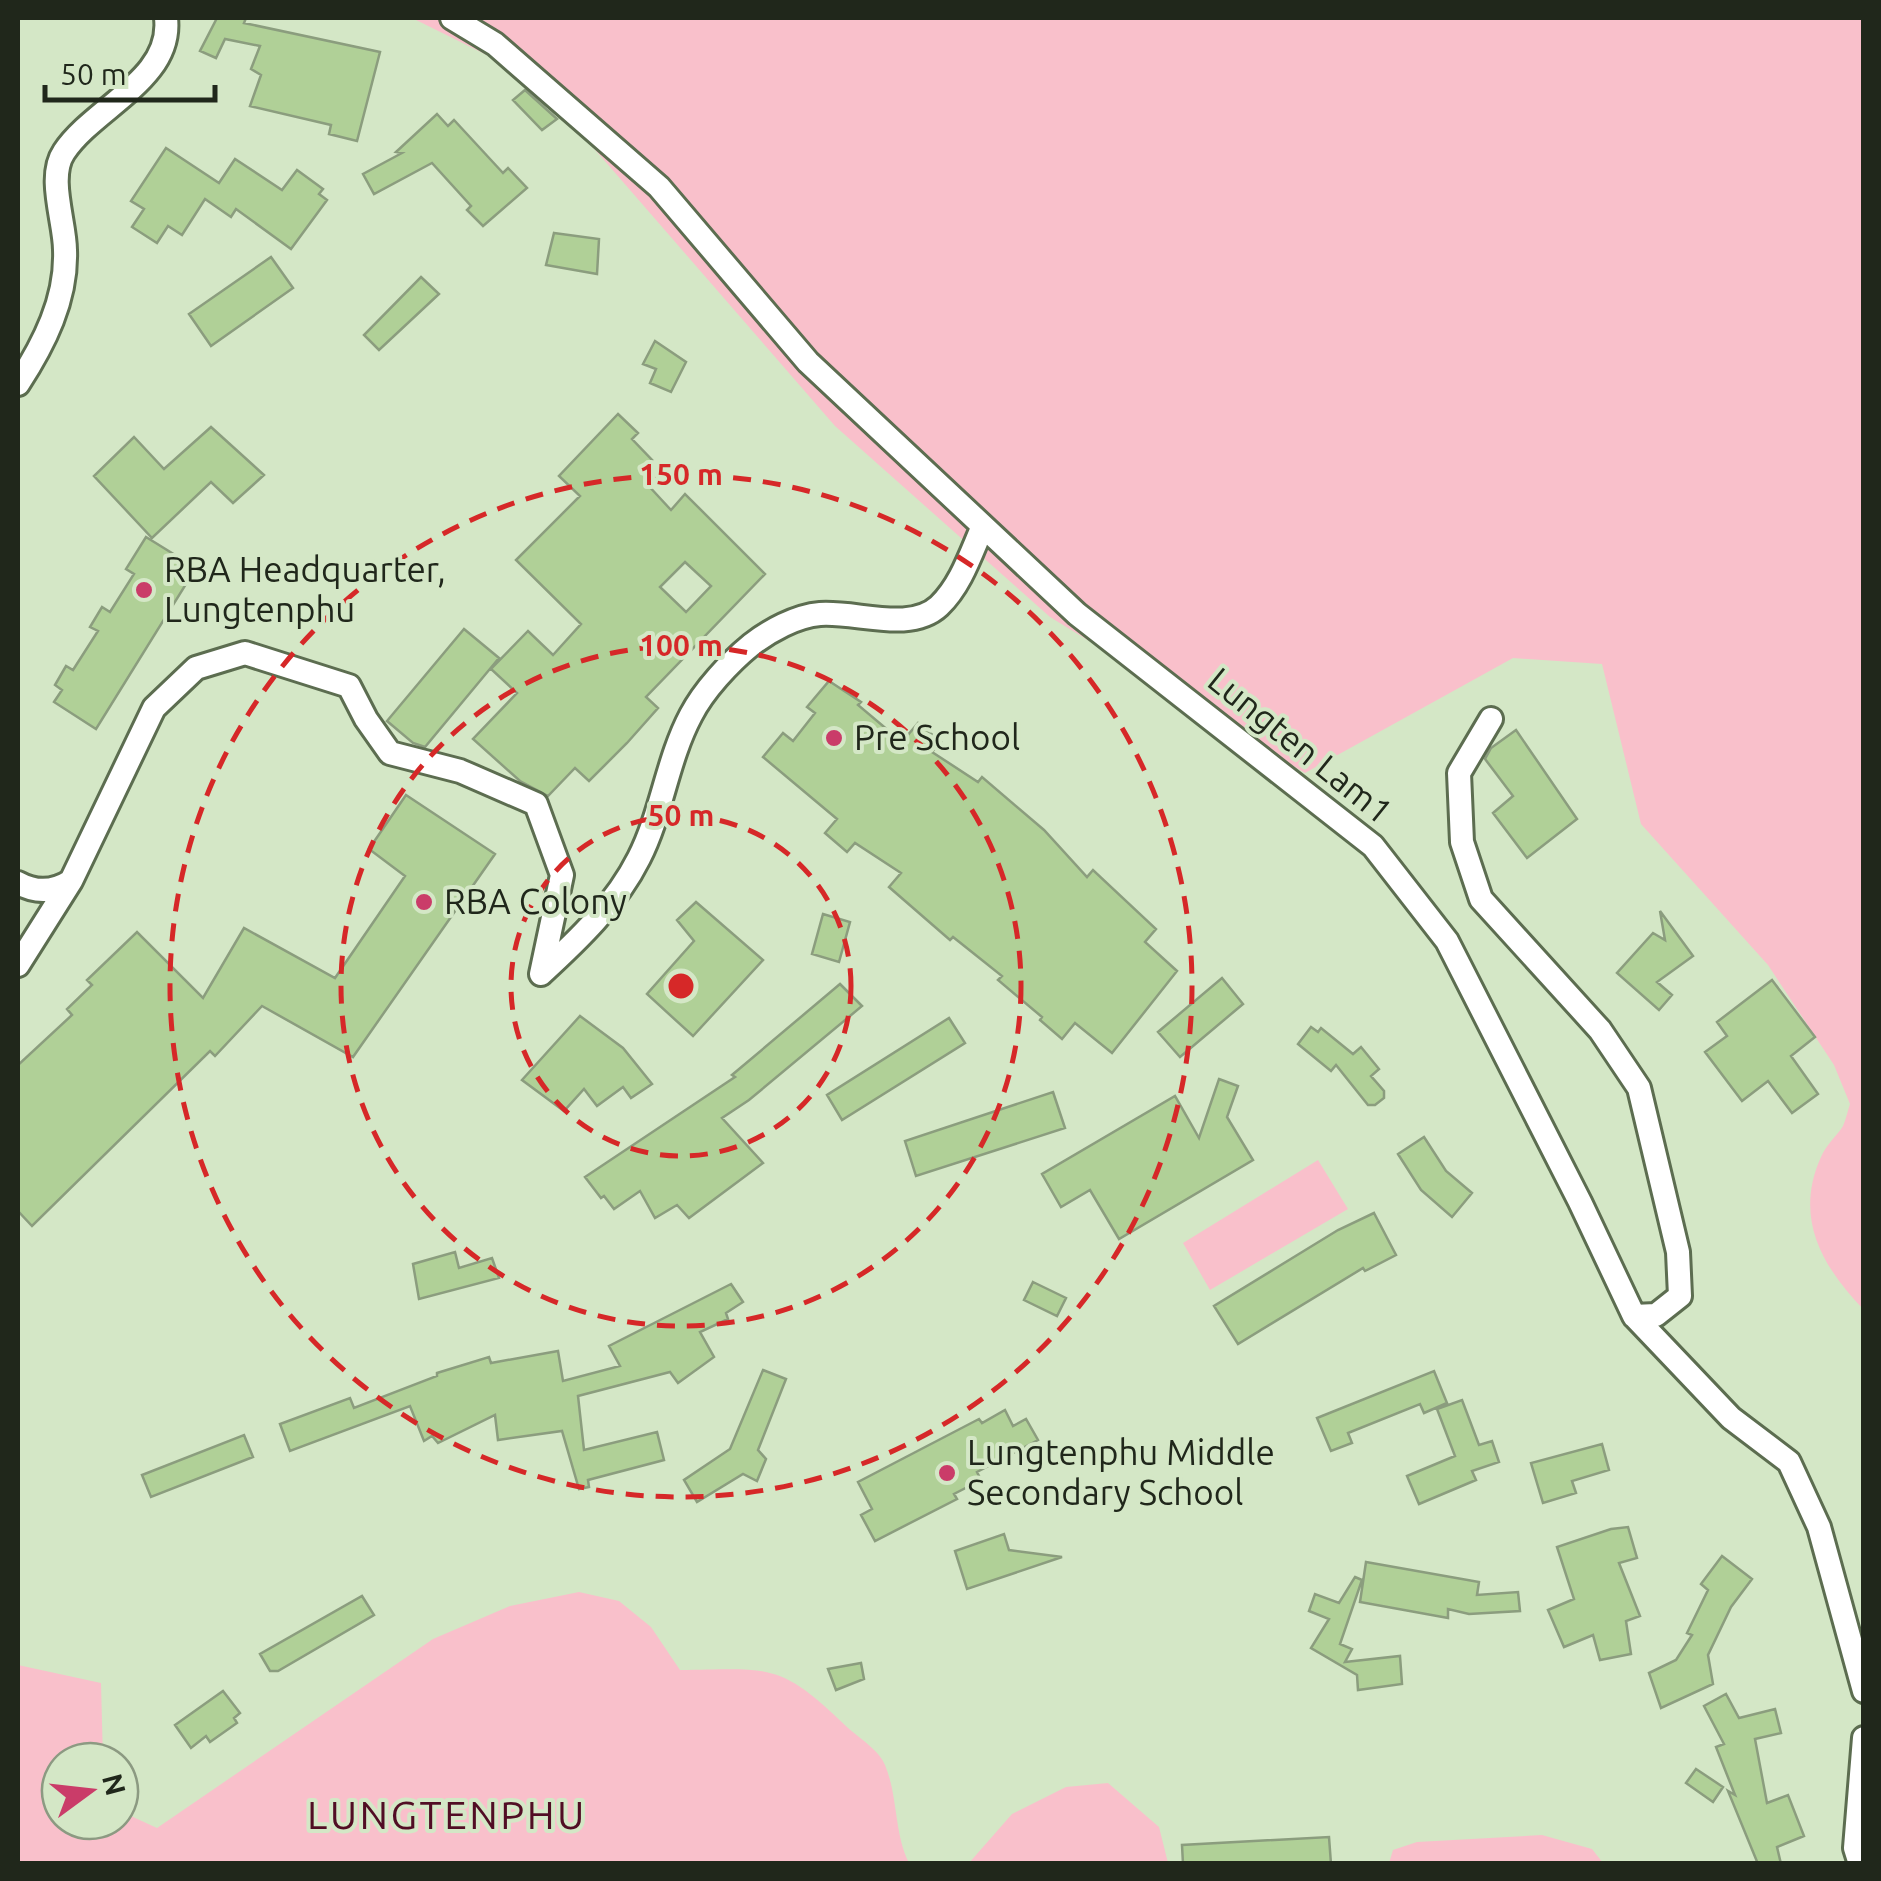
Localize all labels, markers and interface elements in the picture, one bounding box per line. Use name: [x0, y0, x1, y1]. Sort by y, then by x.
scale bar: [45, 40, 215, 102]
text: 50 m: [60, 57, 127, 91]
text: 150 m: [639, 457, 723, 491]
place label: RBA Headquarter, Lungtenphu: [164, 549, 446, 629]
marker: RBA Headquarter, Lungtenphu: [133, 579, 155, 601]
text: 100 m: [639, 628, 723, 662]
street label: Lungten Lam1: [1201, 659, 1401, 831]
place label: Pre School: [854, 717, 1020, 757]
marker: Pre School: [823, 727, 845, 749]
text: 50 m: [648, 798, 714, 832]
place label: RBA Colony: [444, 881, 627, 921]
marker: RBA Colony: [413, 891, 435, 913]
centre of rings: [663, 968, 699, 1004]
place label: Lungtenphu Middle Secondary School: [967, 1432, 1275, 1512]
marker: Lungtenphu Middle Secondary School: [936, 1462, 958, 1484]
north arrow: [40, 1741, 140, 1841]
text: N: [97, 1770, 132, 1799]
district label: LUNGTENPHU: [307, 1792, 587, 1837]

